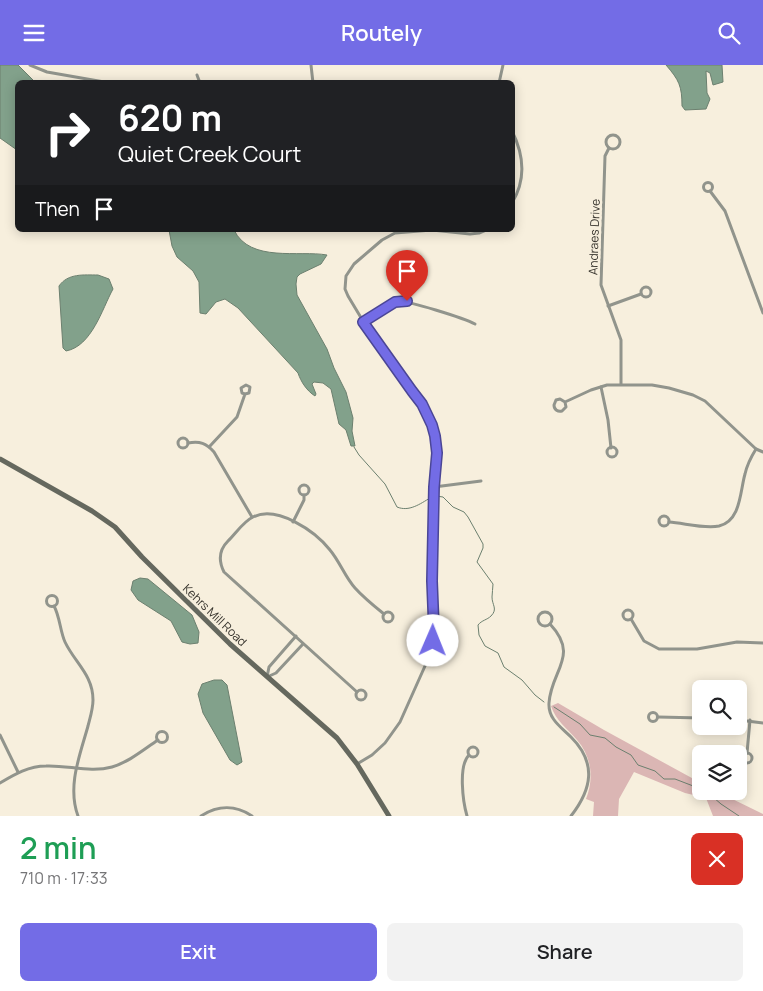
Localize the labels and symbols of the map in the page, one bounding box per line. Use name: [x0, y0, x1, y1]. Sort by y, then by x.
street label: Andraes Drive: [584, 199, 604, 275]
pin: [386, 250, 428, 301]
street label: Kehrs Mill Road: [179, 580, 251, 650]
position arrow: [406, 614, 458, 666]

